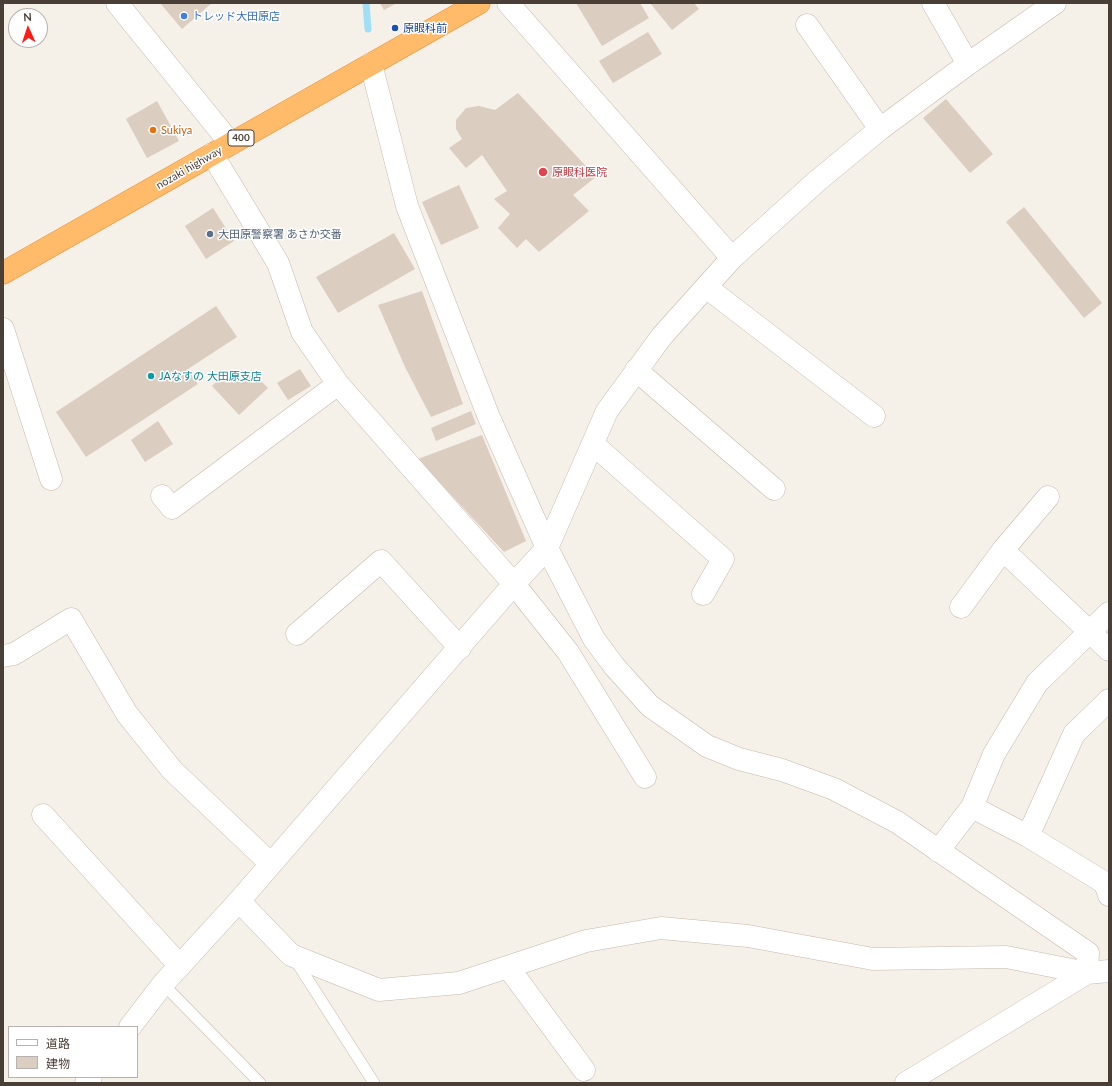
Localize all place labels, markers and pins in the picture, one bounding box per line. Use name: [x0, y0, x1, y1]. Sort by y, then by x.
place label: トレッド大田原店: [192, 9, 280, 23]
marker: トレッド大田原店: [179, 11, 189, 21]
place label: 原眼科前: [403, 21, 447, 35]
marker: 原眼科前: [390, 23, 400, 33]
place label: Sukiya: [161, 123, 192, 137]
marker: Sukiya: [148, 125, 158, 135]
place label: 原眼科医院: [552, 165, 607, 179]
marker: 原眼科医院: [537, 166, 549, 178]
place label: 大田原警察署 あさか交番: [218, 227, 342, 241]
marker: 大田原警察署 あさか交番: [205, 229, 215, 239]
place label: JAなすの 大田原支店: [159, 369, 262, 383]
marker: JAなすの 大田原支店: [146, 371, 156, 381]

